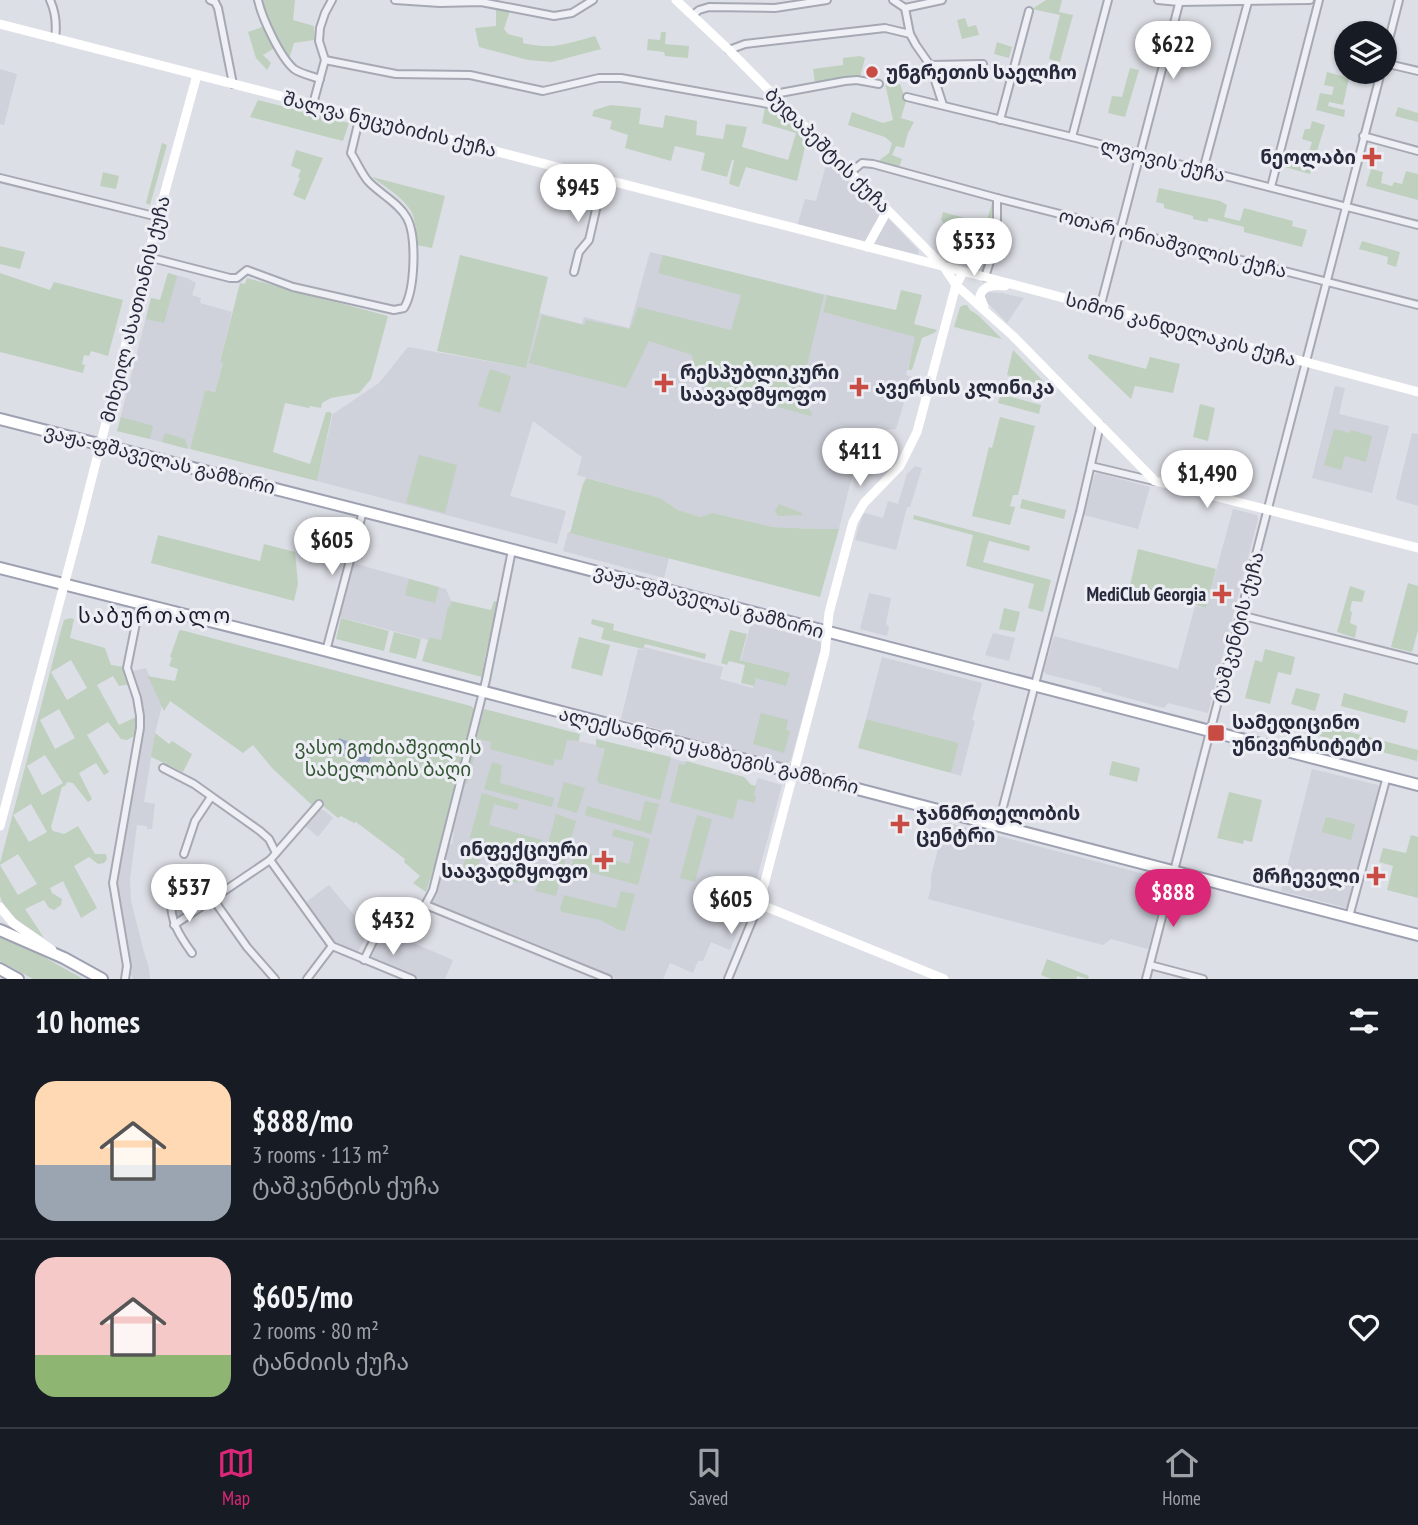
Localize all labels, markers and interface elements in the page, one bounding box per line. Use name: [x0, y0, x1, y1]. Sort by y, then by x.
map controls: [1334, 21, 1397, 84]
button: layers: [1334, 21, 1397, 84]
pin: $622: [1132, 22, 1214, 81]
text: $622: [1151, 29, 1195, 58]
place label: უნგრეთის საელჩო: [886, 60, 1077, 84]
marker: უნგრეთის საელჩო: [864, 64, 880, 80]
street label: ბუდაპეშტის ქუჩა: [759, 82, 896, 219]
street label: შალვა ნუცუბიძის ქუჩა: [281, 86, 499, 163]
street label: ლვოვის ქუჩა: [1098, 133, 1228, 188]
place label: ნეოლაბი: [1260, 145, 1356, 169]
marker: ნეოლაბი: [1362, 147, 1382, 167]
pin: $945: [537, 164, 619, 224]
text: $945: [556, 172, 600, 201]
street label: მიხეილ ასათიანის ქუჩა: [95, 193, 176, 425]
street label: ოთარ ონიაშვილის ქუჩა: [1056, 203, 1290, 284]
pin: $533: [933, 218, 1015, 278]
text: $533: [952, 226, 996, 255]
street label: სიმონ კანდელაკის ქუჩა: [1063, 287, 1299, 372]
place label: რესპუბლიკური საავადმყოფო: [680, 360, 839, 407]
marker: რესპუბლიკური საავადმყოფო: [654, 373, 674, 393]
place label: ავერსის კლინიკა: [875, 375, 1055, 399]
marker: ავერსის კლინიკა: [849, 377, 869, 397]
street label: ვაჟა-ფშაველას გამზირი: [42, 419, 278, 500]
pin: $411: [819, 428, 901, 488]
text: $411: [838, 436, 882, 465]
pin: $1,490: [1150, 450, 1264, 510]
text: $1,490: [1177, 458, 1237, 487]
pin: $605: [291, 518, 373, 577]
text: $605: [310, 525, 354, 554]
street label: ტაშკენტის ქუჩა: [1205, 549, 1269, 705]
street label: ვაჟა-ფშაველას გამზირი: [591, 559, 827, 644]
place label: MediClub Georgia: [1086, 582, 1206, 606]
marker: MediClub Georgia: [1212, 584, 1232, 604]
district label: საბურთალო: [78, 602, 232, 629]
street label: ალექსანდრე ყაზბეგის გამზირი: [556, 701, 862, 800]
place label: სამედიცინო უნივერსიტეტი: [1232, 710, 1383, 756]
marker: სამედიცინო უნივერსიტეტი: [1206, 723, 1226, 743]
park label: ვასო გოძიაშვილის სახელობის ბაღი: [295, 735, 481, 782]
place label: ჯანმრთელობის ცენტრი: [916, 801, 1080, 847]
marker: ჯანმრთელობის ცენტრი: [890, 814, 910, 834]
place label: ინფექციური საავადმყოფო: [441, 837, 588, 884]
marker: ინფექციური საავადმყოფო: [594, 850, 614, 870]
pin: $537: [148, 864, 230, 924]
place label: მრჩეველი: [1252, 864, 1360, 888]
marker: მრჩეველი: [1366, 866, 1386, 886]
pin: $888: [1132, 870, 1214, 929]
text: $537: [167, 872, 211, 901]
pin: $605: [690, 876, 772, 936]
text: $888: [1151, 877, 1195, 906]
text: $605: [709, 884, 753, 913]
pin: $432: [352, 898, 434, 957]
text: $432: [371, 905, 415, 934]
text: 10 homes: [35, 1002, 140, 1041]
icon: filters: [1345, 1002, 1383, 1040]
text: $888/mo: [252, 1101, 353, 1140]
icon: home: [91, 1109, 175, 1193]
icon: heart: [1345, 1132, 1383, 1170]
text: 3 rooms · 113 m²: [252, 1140, 389, 1169]
text: ტაშკენტის ქუჩა: [252, 1171, 440, 1200]
text: $605/mo: [252, 1277, 353, 1316]
icon: home: [91, 1285, 175, 1369]
icon: heart: [1345, 1308, 1383, 1346]
text: 2 rooms · 80 m²: [252, 1316, 379, 1345]
text: ტანძიის ქუჩა: [252, 1347, 409, 1376]
tab: Map: [217, 1444, 255, 1510]
tab: Saved: [689, 1444, 728, 1510]
tab: Home: [1162, 1444, 1201, 1510]

